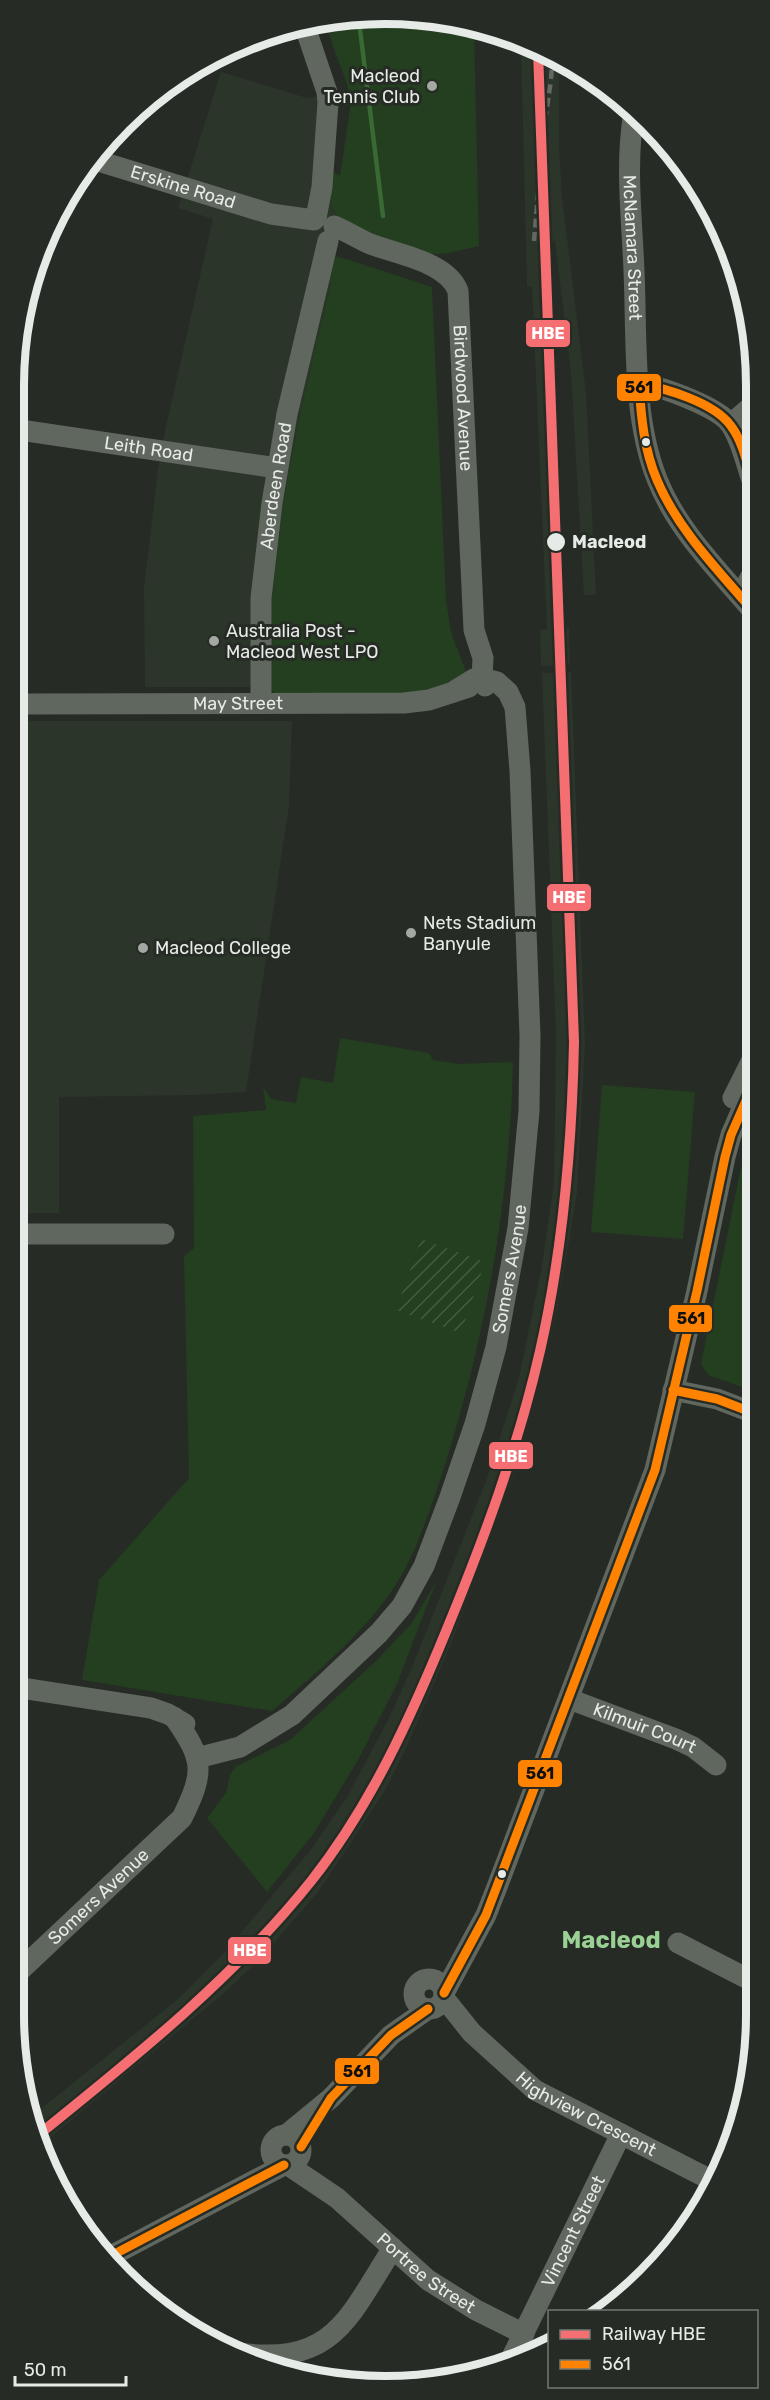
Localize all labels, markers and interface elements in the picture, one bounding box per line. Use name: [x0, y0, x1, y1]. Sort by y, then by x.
place label: Macleod Tennis Club: [324, 65, 420, 108]
marker: Macleod Tennis Club: [425, 79, 439, 93]
street label: Erskine Road: [128, 161, 238, 213]
street label: McNamara Street: [618, 175, 646, 321]
line badge: HBE: [525, 319, 571, 348]
street label: Birdwood Avenue: [449, 324, 477, 471]
text: HBE: [531, 324, 565, 343]
line badge: 561: [616, 373, 662, 402]
text: 561: [625, 378, 653, 397]
street label: Aberdeen Road: [256, 421, 296, 551]
street label: Leith Road: [103, 432, 194, 466]
unlabelled marker: [640, 436, 652, 448]
marker: Macleod: [545, 531, 567, 553]
place label: Macleod: [572, 531, 646, 553]
place label: Australia Post - Macleod West LPO: [226, 620, 378, 663]
marker: Australia Post - Macleod West LPO: [207, 634, 221, 648]
street label: May Street: [193, 692, 283, 715]
line badge: HBE: [546, 883, 592, 912]
text: HBE: [552, 888, 586, 907]
place label: Nets Stadium Banyule: [423, 912, 536, 955]
marker: Nets Stadium Banyule: [404, 926, 418, 940]
place label: Macleod College: [155, 937, 291, 959]
marker: Macleod College: [136, 941, 150, 955]
street label: Somers Avenue: [488, 1204, 531, 1335]
line badge: 561: [668, 1304, 713, 1333]
text: 561: [677, 1309, 705, 1328]
line badge: HBE: [488, 1441, 534, 1470]
text: HBE: [494, 1447, 528, 1466]
street label: Kilmuir Court: [590, 1698, 700, 1758]
line badge: 561: [517, 1759, 563, 1788]
text: 561: [526, 1764, 554, 1783]
street label: Somers Avenue: [43, 1844, 154, 1949]
unlabelled marker: [496, 1868, 508, 1880]
district label: Macleod: [561, 1926, 661, 1954]
line badge: HBE: [227, 1936, 272, 1965]
text: HBE: [233, 1941, 267, 1960]
line badge: 561: [334, 2057, 380, 2085]
text: 561: [343, 2062, 371, 2081]
street label: Highview Crescent: [511, 2067, 660, 2161]
street label: Vincent Street: [537, 2172, 610, 2291]
street label: Portree Street: [372, 2228, 480, 2318]
legend: [548, 2310, 758, 2388]
text: Railway HBE: [602, 2323, 706, 2345]
scale bar: [15, 2349, 126, 2387]
text: 561: [602, 2353, 631, 2375]
text: 50 m: [24, 2359, 67, 2381]

